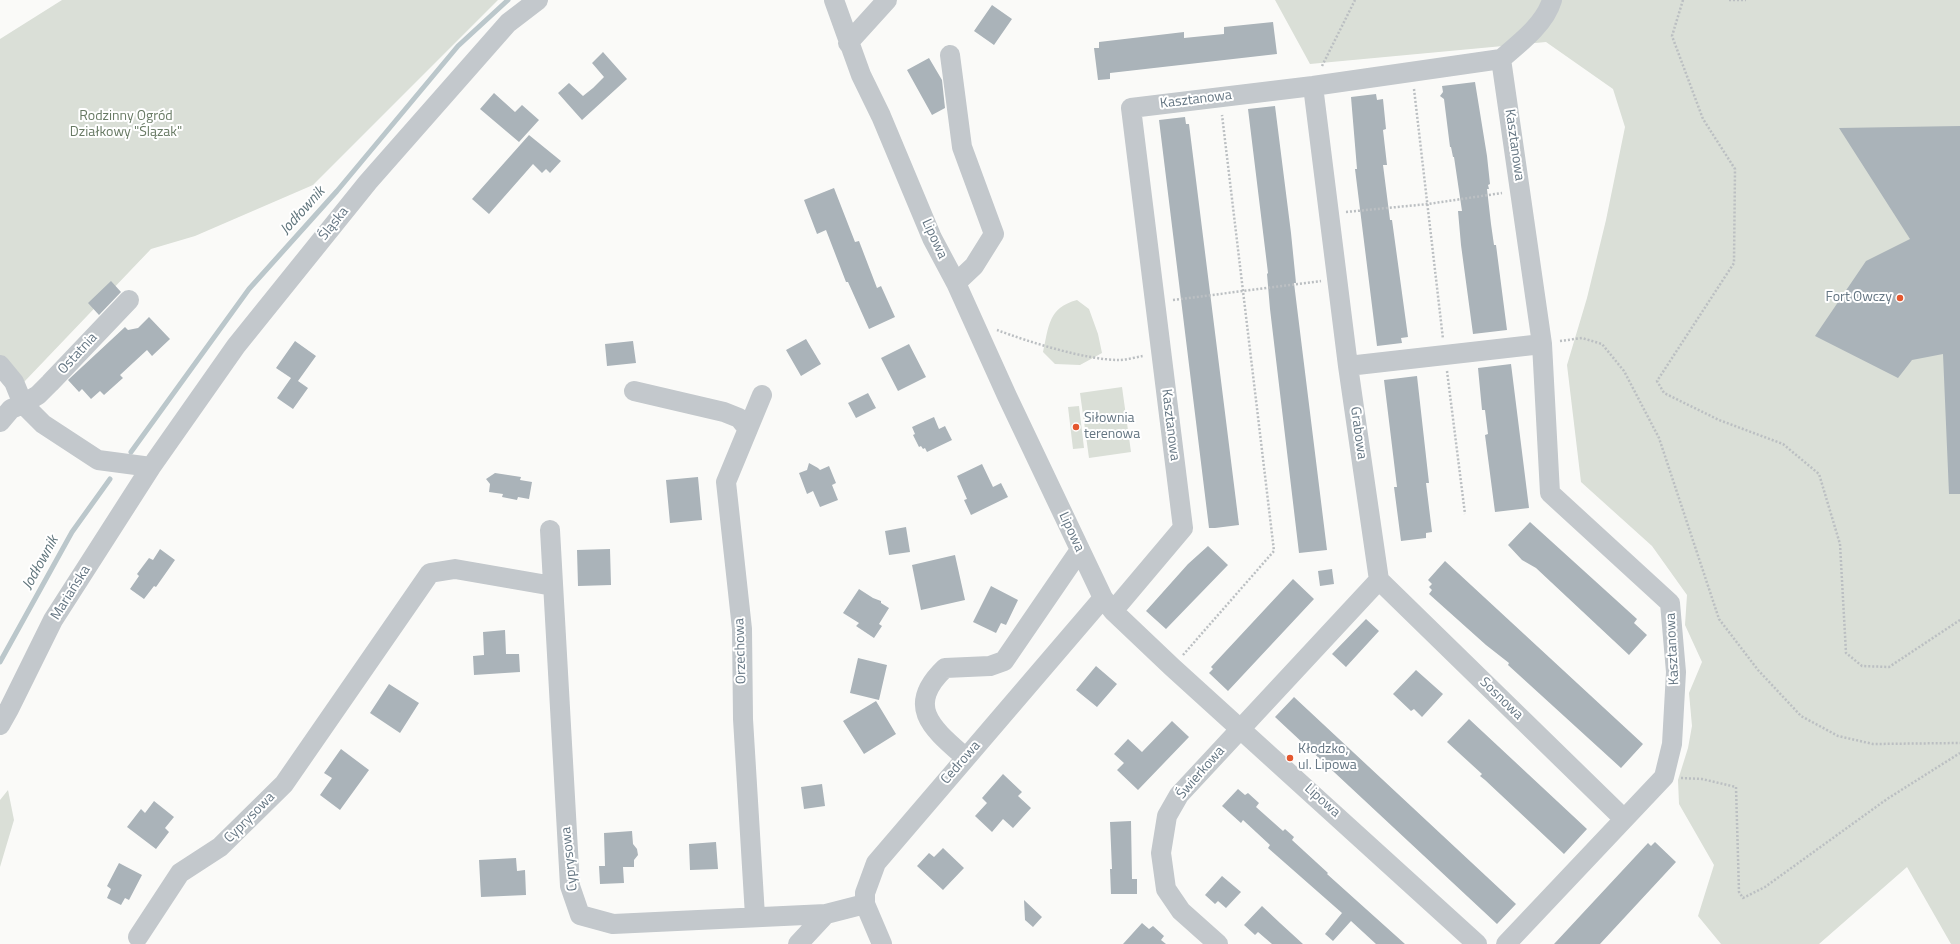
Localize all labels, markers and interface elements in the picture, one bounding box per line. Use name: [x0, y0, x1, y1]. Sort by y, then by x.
street label: Kasztanowa: [1159, 87, 1233, 113]
street label: Kasztanowa: [1501, 108, 1527, 182]
park label: Rodzinny Ogród Działkowy "Ślązak": [70, 109, 182, 142]
water label: Jodłownik: [277, 183, 329, 239]
street label: Śląska: [316, 204, 352, 244]
street label: Lipowa: [917, 216, 951, 262]
place label: Fort Owczy: [1826, 290, 1892, 306]
marker: Fort Owczy: [1895, 293, 1905, 303]
street label: Ostatnia: [55, 330, 101, 378]
street label: Kasztanowa: [1157, 388, 1183, 462]
street label: Grabowa: [1346, 406, 1370, 460]
place label: Siłownia terenowa: [1084, 411, 1140, 444]
marker: Siłownia terenowa: [1071, 422, 1081, 432]
street label: Lipowa: [1054, 509, 1088, 555]
water label: Jodłownik: [19, 533, 63, 593]
street label: Mariańska: [48, 563, 94, 623]
street label: Kasztanowa: [1663, 612, 1683, 686]
street label: Orzechowa: [731, 618, 751, 684]
street label: Sosnowa: [1476, 674, 1526, 724]
street label: Cedrowa: [938, 738, 984, 788]
place label: Kłodzko, ul. Lipowa: [1298, 742, 1357, 774]
street label: Świerkowa: [1173, 743, 1229, 803]
marker: Kłodzko, ul. Lipowa: [1285, 753, 1295, 763]
street label: Lipowa: [1301, 781, 1343, 821]
street label: Cyprysowa: [221, 789, 279, 847]
street label: Cyprysowa: [558, 826, 582, 892]

